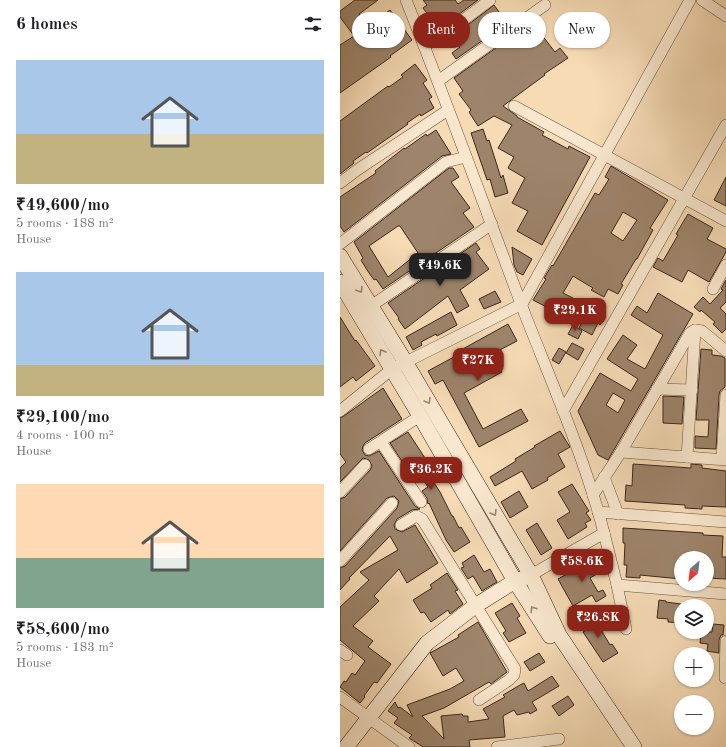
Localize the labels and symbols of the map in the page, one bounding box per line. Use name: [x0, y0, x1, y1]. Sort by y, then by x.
pin: ₹49.6K: [407, 253, 473, 287]
one-way arrow: [356, 286, 363, 293]
pin: ₹29.1K: [542, 298, 608, 332]
pin: ₹27K: [454, 348, 502, 382]
one-way arrow: [379, 349, 387, 356]
one-way arrow: [423, 397, 430, 404]
pin: ₹36.2K: [398, 457, 464, 491]
one-way arrow: [489, 509, 496, 516]
pin: ₹58.6K: [549, 549, 615, 583]
north arrow: [674, 551, 714, 591]
pin: ₹26.8K: [565, 605, 631, 639]
one-way arrow: [530, 606, 538, 613]

